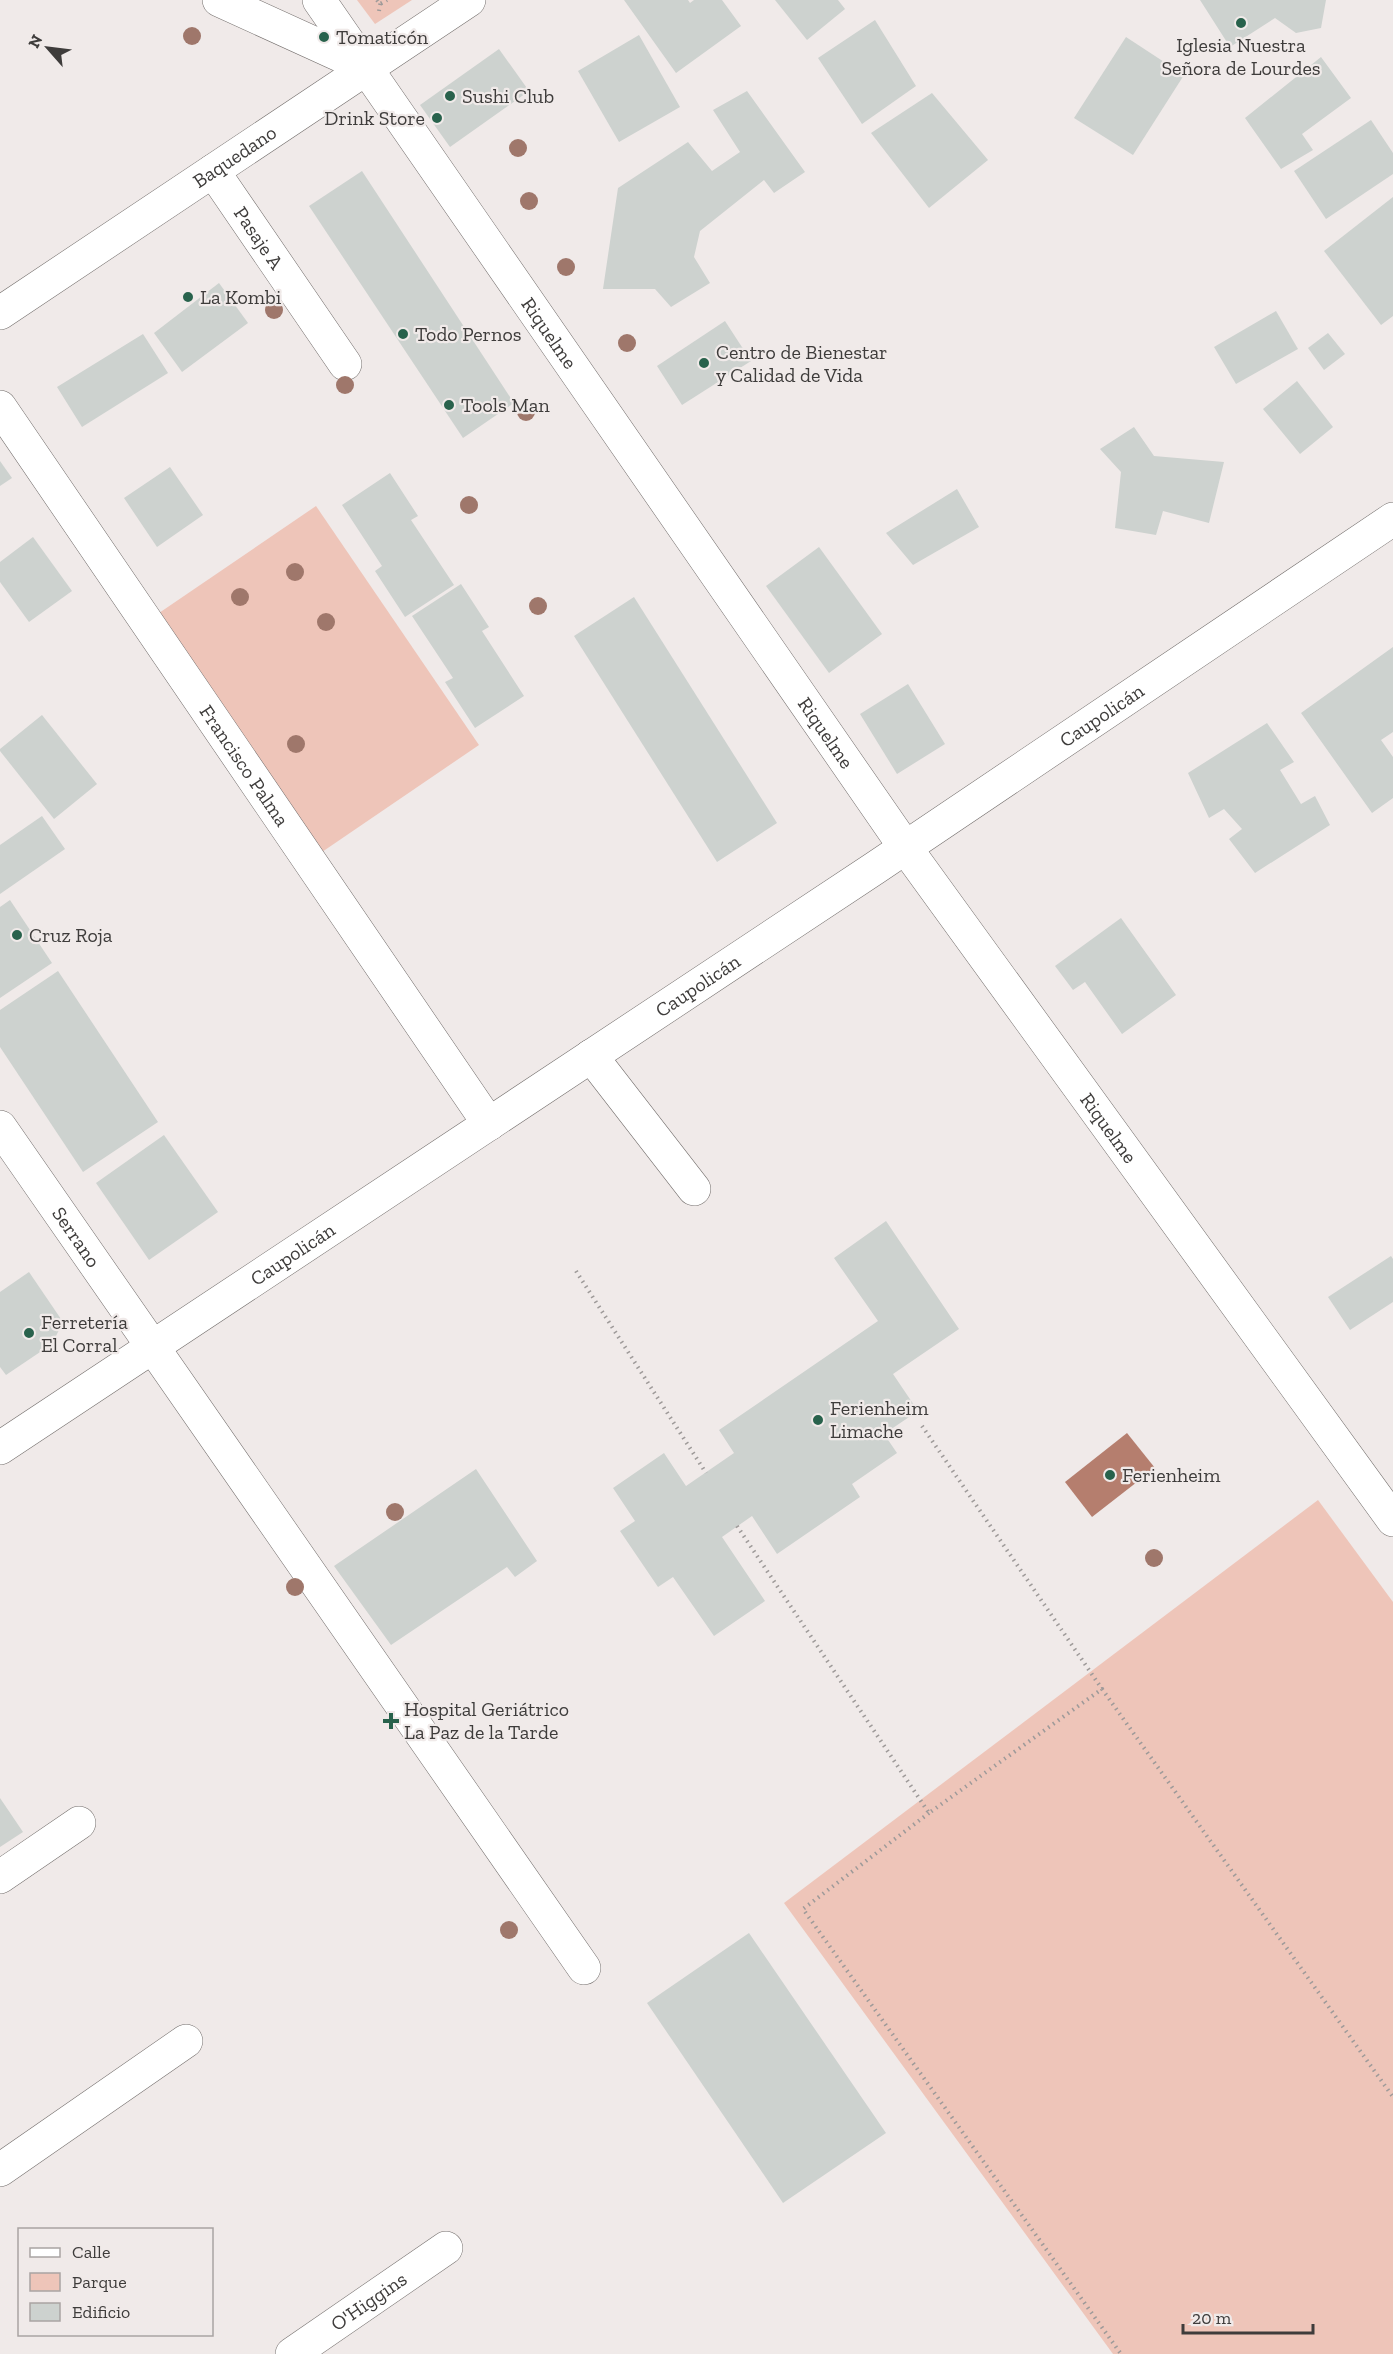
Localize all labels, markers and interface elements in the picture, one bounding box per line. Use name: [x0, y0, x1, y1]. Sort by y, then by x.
marker: Iglesia Nuestra Señora de Lourdes: [1234, 16, 1248, 30]
north arrow: [18, 18, 78, 78]
place label: Tomaticón: [336, 25, 429, 49]
marker: Tomaticón: [317, 30, 331, 44]
text: N: [24, 31, 46, 51]
place label: Iglesia Nuestra Señora de Lourdes: [1161, 33, 1321, 80]
place label: Sushi Club: [462, 84, 554, 108]
marker: Sushi Club: [443, 89, 457, 103]
place label: Drink Store: [324, 106, 425, 130]
marker: Drink Store: [430, 111, 444, 125]
street label: Baquedano: [188, 120, 281, 193]
street label: Pasaje A: [229, 202, 289, 275]
place label: La Kombi: [200, 285, 282, 309]
marker: La Kombi: [181, 290, 195, 304]
street label: Riquelme: [516, 293, 582, 373]
place label: Todo Pernos: [415, 322, 521, 346]
marker: Todo Pernos: [396, 327, 410, 341]
place label: Centro de Bienestar y Calidad de Vida: [716, 340, 888, 387]
marker: Centro de Bienestar y Calidad de Vida: [697, 356, 711, 370]
place label: Tools Man: [461, 393, 550, 417]
marker: Tools Man: [442, 398, 456, 412]
street label: Caupolicán: [1055, 678, 1149, 752]
street label: Riquelme: [793, 692, 859, 773]
street label: Francisco Palma: [195, 700, 295, 831]
place label: Cruz Roja: [29, 923, 113, 947]
marker: Cruz Roja: [10, 928, 24, 942]
street label: Caupolicán: [651, 949, 745, 1022]
street label: Riquelme: [1075, 1088, 1142, 1168]
street label: Serrano: [47, 1202, 106, 1272]
street label: Caupolicán: [246, 1217, 340, 1291]
place label: Ferretería El Corral: [41, 1310, 128, 1357]
marker: Ferretería El Corral: [22, 1326, 36, 1340]
place label: Ferienheim Limache: [830, 1396, 929, 1443]
marker: Ferienheim Limache: [811, 1413, 825, 1427]
place label: Ferienheim: [1122, 1463, 1221, 1487]
marker: Ferienheim: [1103, 1468, 1117, 1482]
place label: Hospital Geriátrico La Paz de la Tarde: [404, 1697, 569, 1744]
marker: Hospital Geriátrico La Paz de la Tarde: [382, 1712, 400, 1730]
legend: [18, 2228, 213, 2336]
text: Calle: [72, 2241, 110, 2263]
street label: O'Higgins: [326, 2267, 411, 2336]
text: Parque: [72, 2271, 127, 2293]
scale bar: [1183, 2297, 1314, 2335]
text: Edificio: [72, 2301, 130, 2323]
text: 20 m: [1192, 2307, 1232, 2329]

